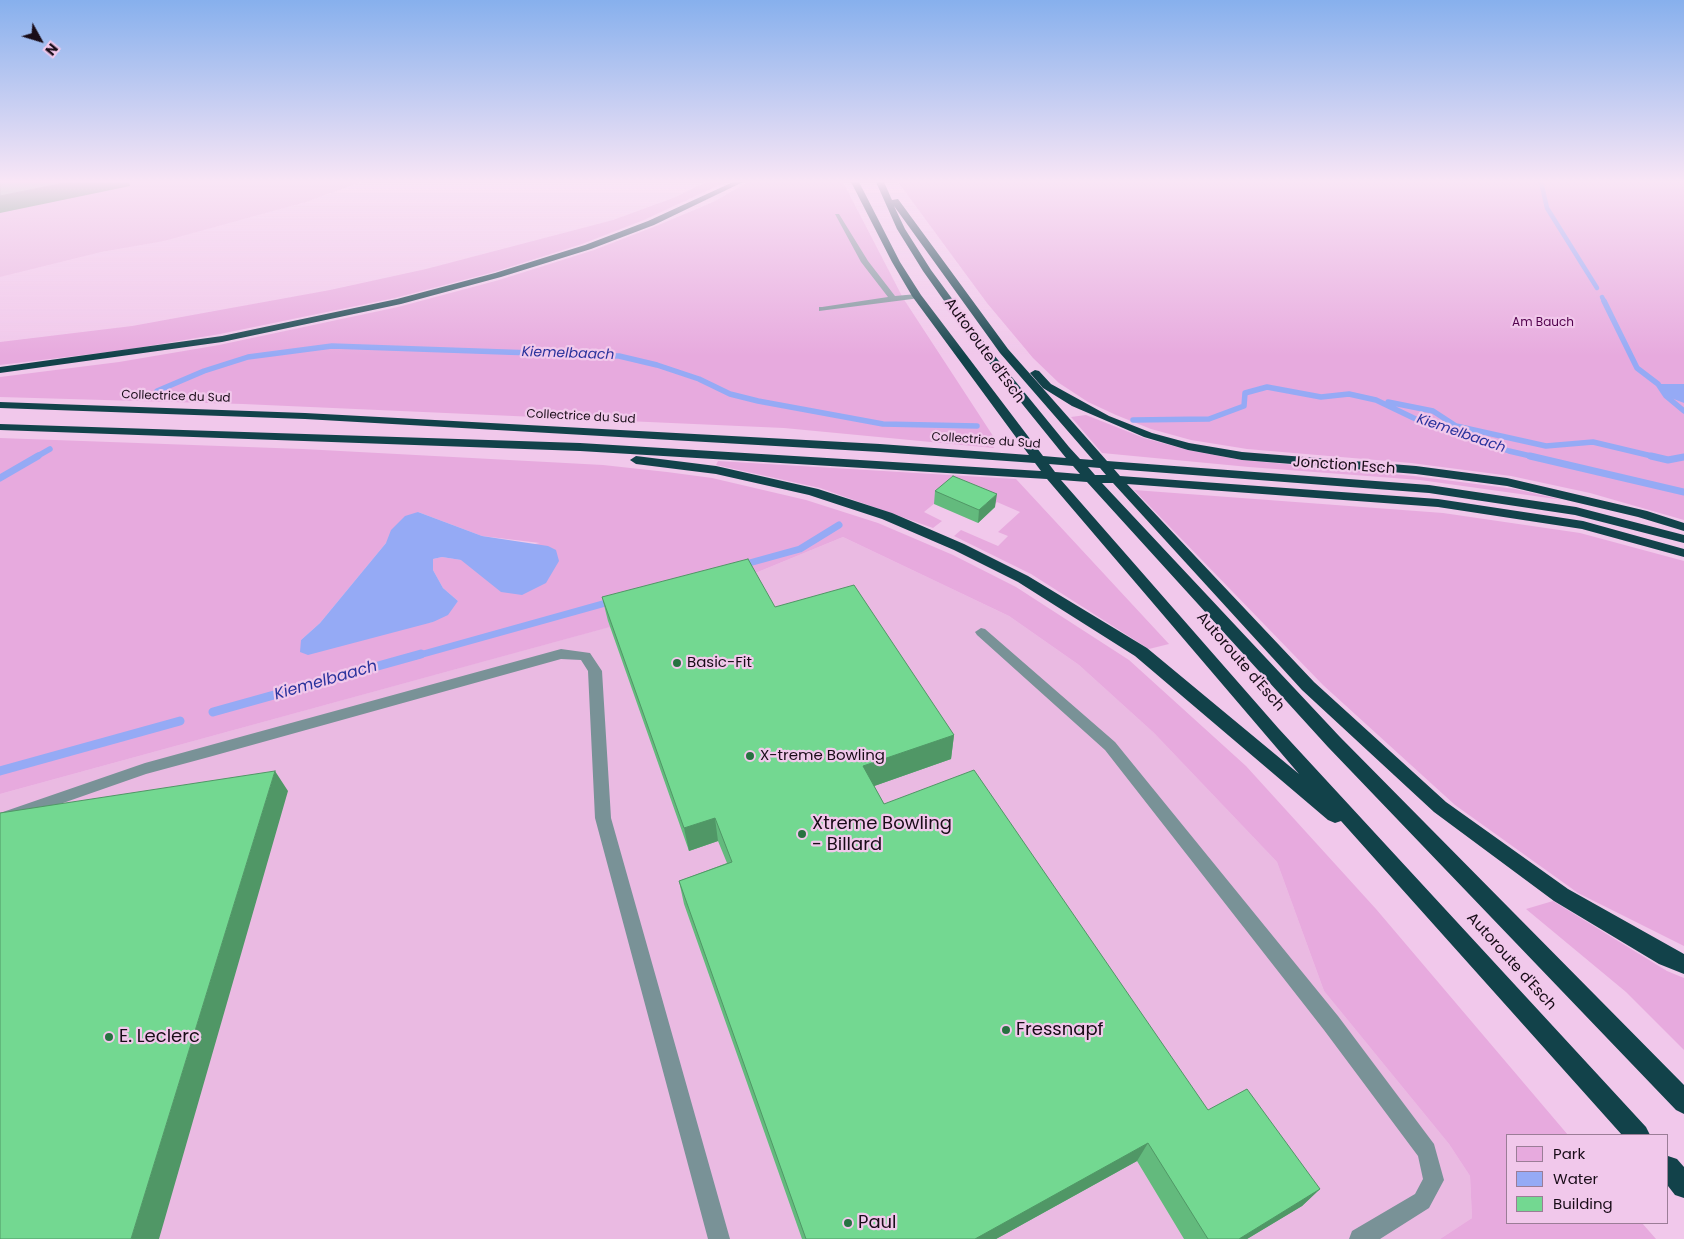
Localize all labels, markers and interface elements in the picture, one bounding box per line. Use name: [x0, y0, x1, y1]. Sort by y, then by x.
north arrow: [15, 15, 65, 65]
text: N: [41, 39, 63, 60]
street label: Autoroute d'Esch: [940, 295, 1028, 407]
park label: Am Bauch: [1512, 316, 1574, 330]
water label: Kiemelbaach: [521, 344, 615, 364]
street label: Collectrice du Sud: [121, 388, 231, 406]
street label: Collectrice du Sud: [526, 407, 636, 427]
water label: Kiemelbaach: [1414, 411, 1508, 457]
street label: Collectrice du Sud: [931, 430, 1041, 452]
street label: Jonction Esch: [1292, 453, 1396, 479]
street label: Autoroute d'Esch: [1192, 609, 1288, 715]
place label: Basic-Fit: [687, 654, 752, 672]
water label: Kiemelbaach: [272, 657, 380, 705]
marker: Basic-Fit: [671, 657, 683, 669]
place label: X-treme Bowling: [760, 747, 885, 765]
marker: X-treme Bowling: [744, 750, 756, 762]
place label: Xtreme Bowling - Billard: [812, 813, 952, 856]
marker: Xtreme Bowling - Billard: [796, 828, 808, 840]
street label: Autoroute d'Esch: [1462, 909, 1560, 1015]
place label: Fressnapf: [1016, 1019, 1104, 1041]
marker: Fressnapf: [1000, 1024, 1012, 1036]
place label: E. Leclerc: [119, 1026, 200, 1048]
marker: E. Leclerc: [103, 1031, 115, 1043]
legend: [1506, 1134, 1669, 1224]
text: Park: [1553, 1143, 1585, 1164]
text: Water: [1553, 1168, 1598, 1189]
text: Building: [1553, 1193, 1613, 1214]
place label: Paul: [858, 1212, 897, 1234]
marker: Paul: [842, 1217, 854, 1229]

